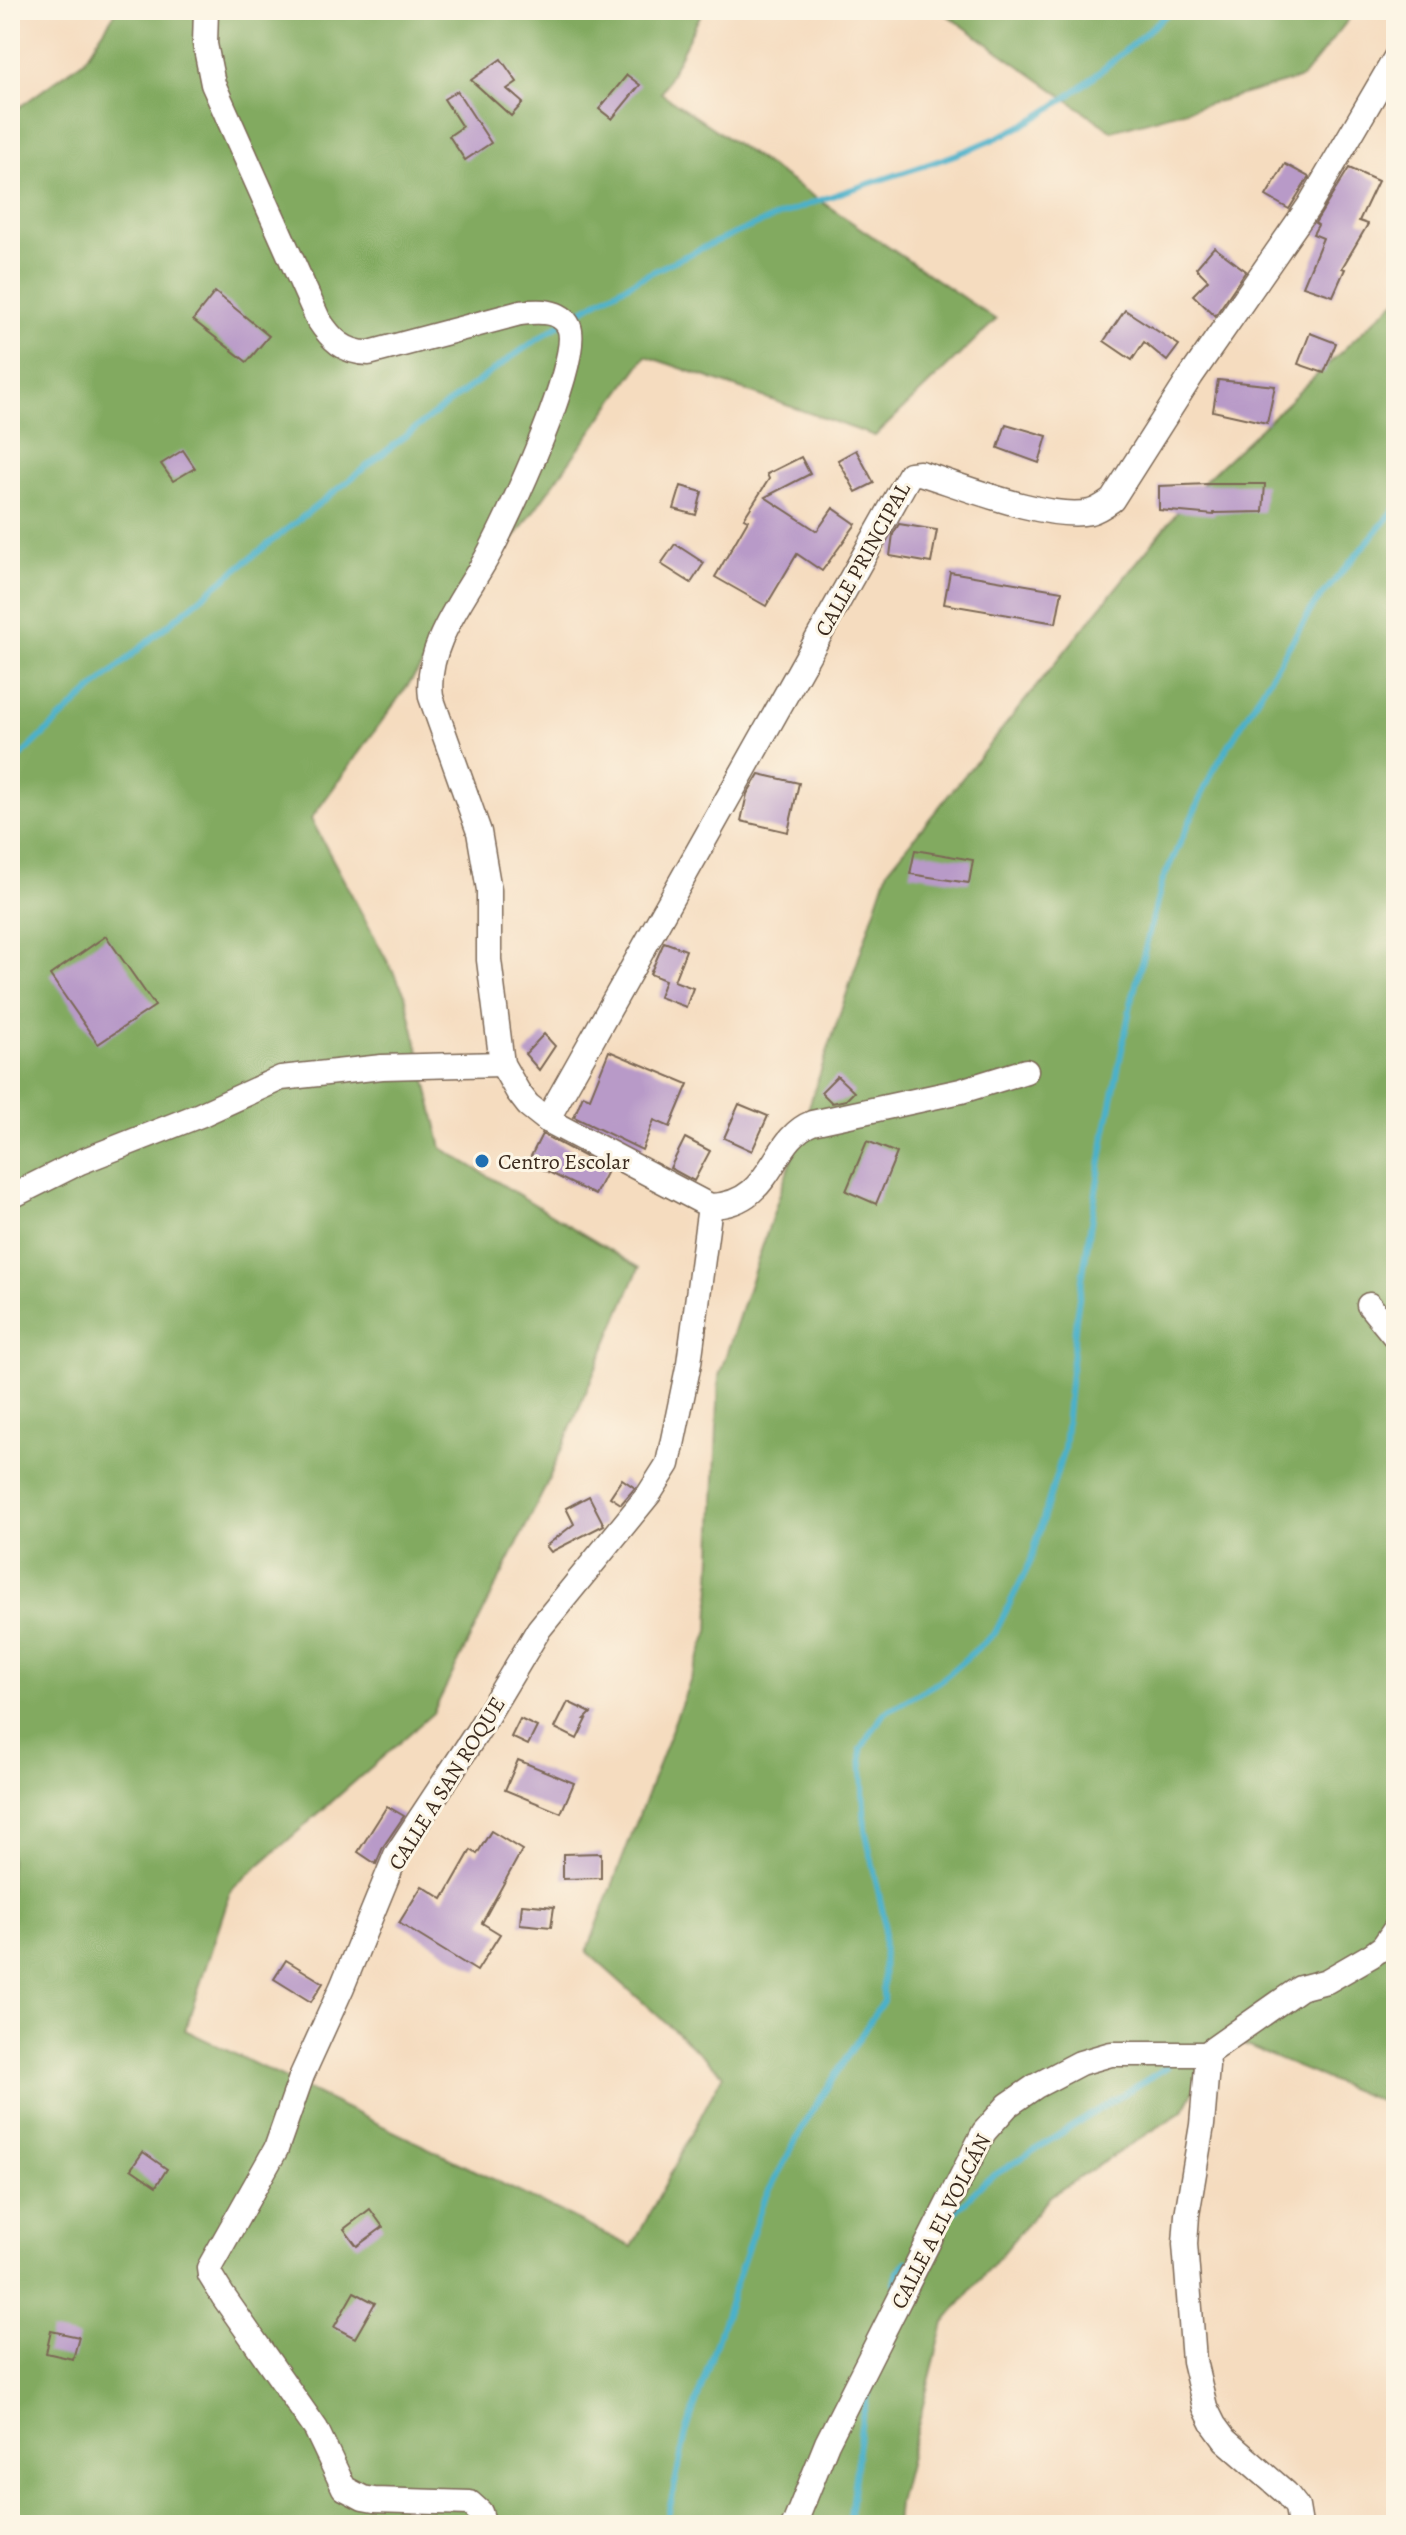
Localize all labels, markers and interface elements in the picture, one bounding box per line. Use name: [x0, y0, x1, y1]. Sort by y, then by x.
street label: CALLE PRINCIPAL: [808, 476, 918, 642]
place label: Centro Escolar: [498, 1147, 630, 1177]
marker: Centro Escolar: [473, 1152, 491, 1170]
street label: CALLE A SAN ROQUE: [381, 1691, 512, 1876]
street label: CALLE A EL VOLCÁN: [884, 2129, 998, 2314]

